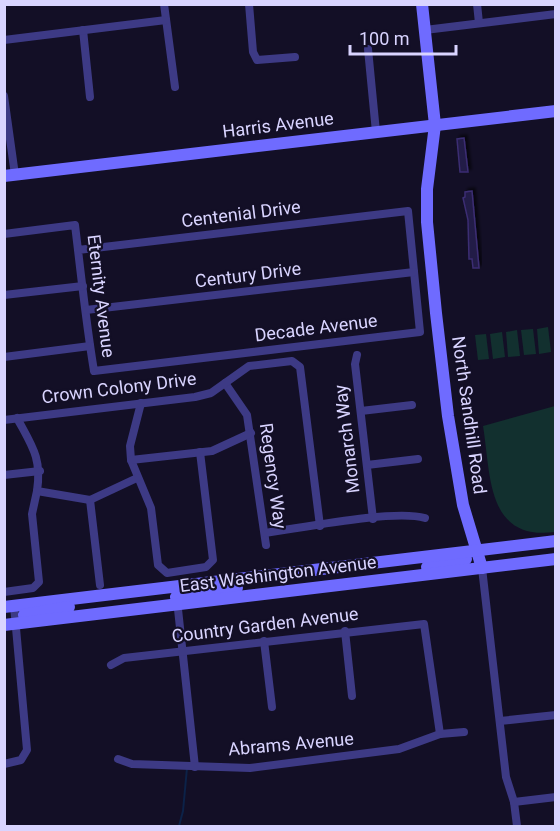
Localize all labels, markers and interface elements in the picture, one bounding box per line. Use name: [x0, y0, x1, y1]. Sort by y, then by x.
scale bar: [350, 18, 456, 56]
text: 100 m: [359, 28, 410, 49]
street label: Harris Avenue: [221, 107, 335, 142]
street label: Centenial Drive: [180, 196, 302, 231]
street label: Eternity Avenue: [84, 233, 119, 359]
street label: Century Drive: [194, 258, 302, 291]
street label: Decade Avenue: [253, 310, 379, 345]
street label: North Sandhill Road: [448, 335, 491, 495]
street label: Crown Colony Drive: [40, 368, 198, 407]
street label: Monarch Way: [329, 383, 364, 495]
street label: Regency Way: [256, 422, 291, 531]
street label: East Washington Avenue: [178, 551, 377, 596]
street label: Country Garden Avenue: [170, 603, 359, 646]
street label: Abrams Avenue: [227, 728, 355, 759]

